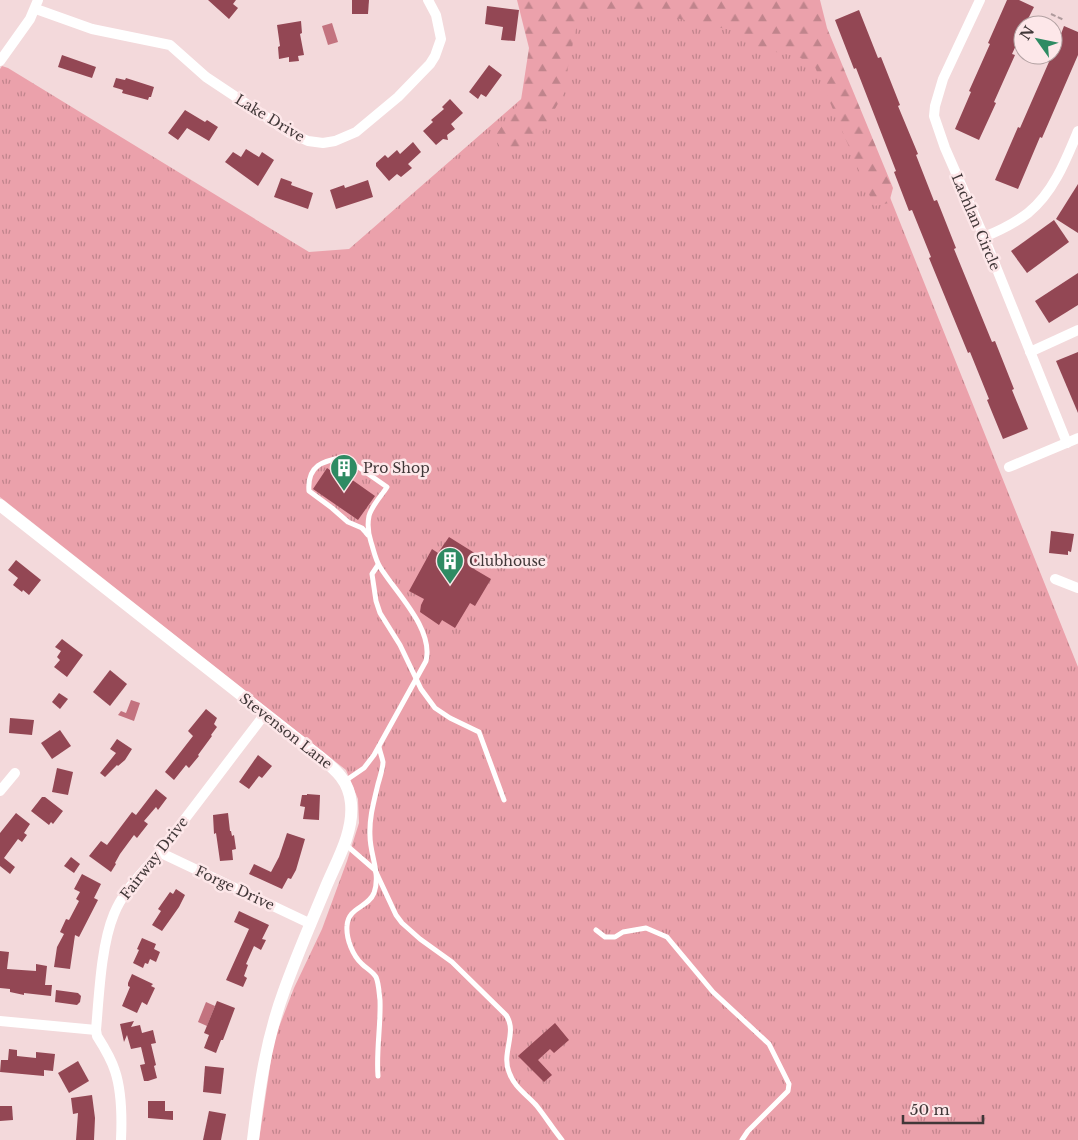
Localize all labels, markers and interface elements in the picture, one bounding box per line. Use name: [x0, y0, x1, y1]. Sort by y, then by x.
north arrow: [1013, 15, 1063, 65]
text: N: [1016, 22, 1038, 43]
street label: Lake Drive: [232, 90, 308, 146]
street label: Lachlan Circle: [947, 171, 1005, 273]
building icon: Pro Shop: [329, 453, 359, 492]
place label: Pro Shop: [363, 459, 430, 477]
building icon: Clubhouse: [435, 546, 465, 585]
place label: Clubhouse: [469, 552, 546, 570]
street label: Stevenson Lane: [236, 689, 336, 773]
street label: Fairway Drive: [116, 813, 192, 903]
street label: Forge Drive: [193, 862, 277, 914]
scale bar: [903, 1092, 983, 1124]
text: 50 m: [910, 1100, 950, 1119]

